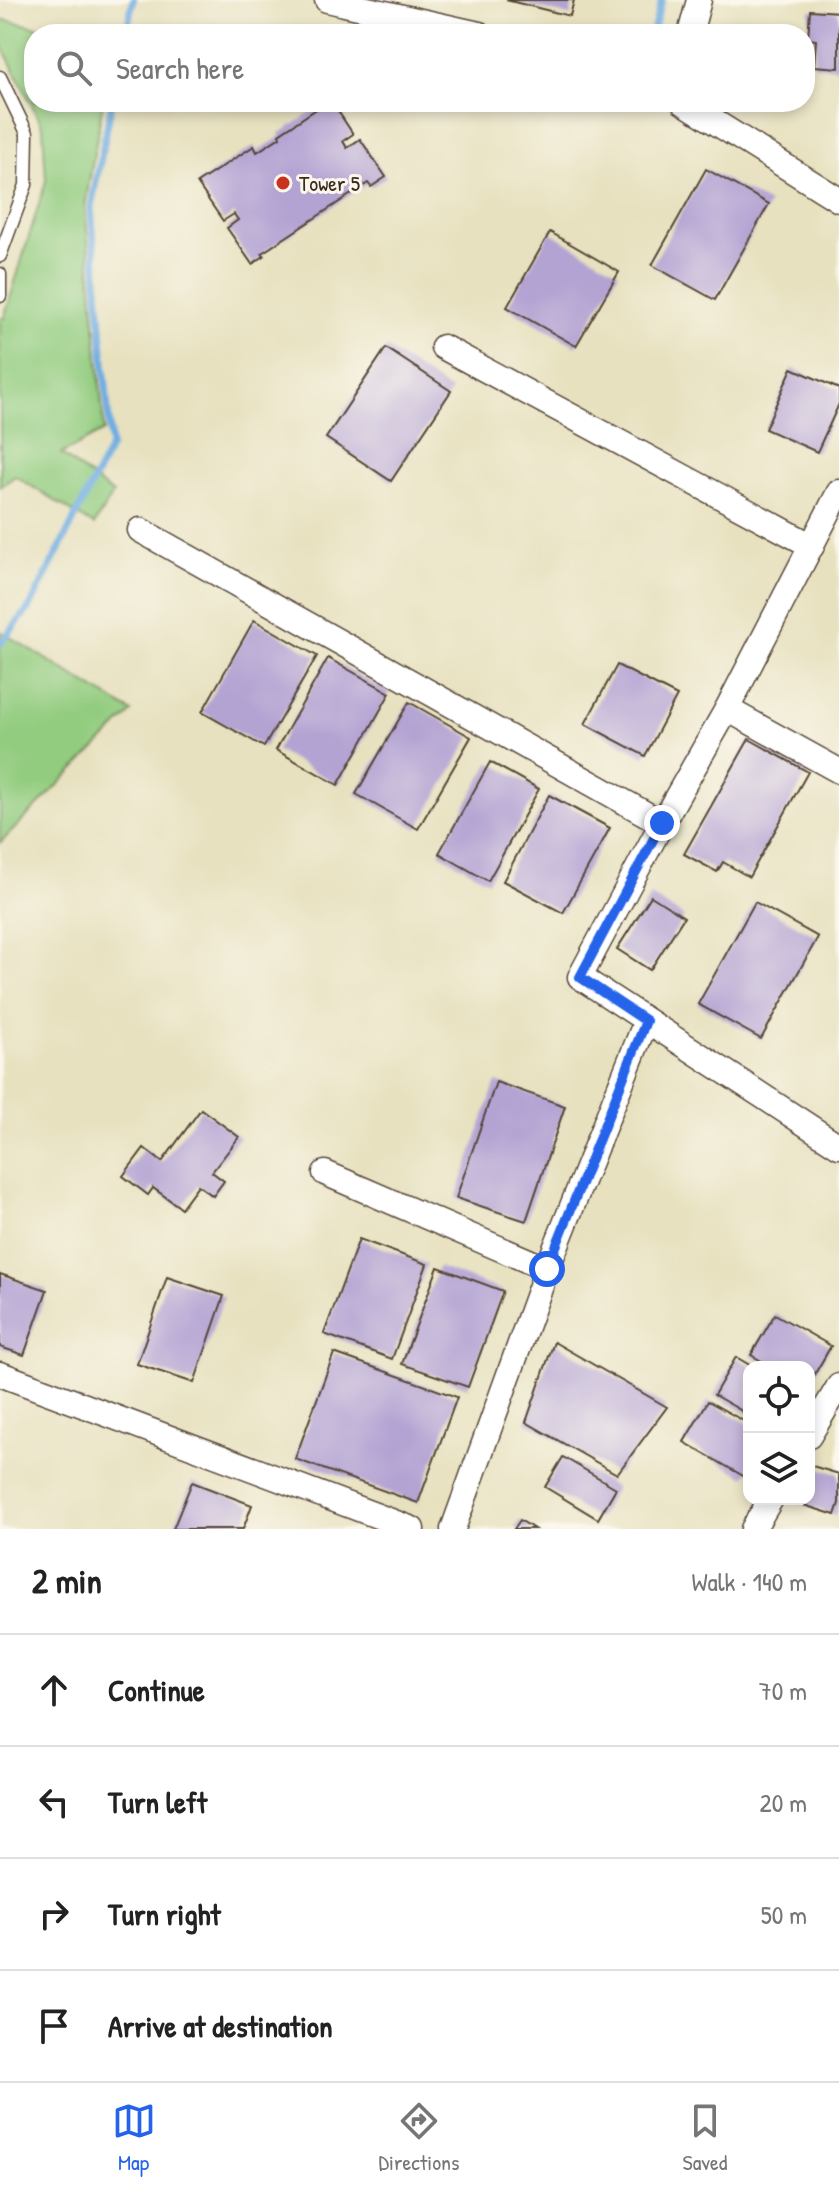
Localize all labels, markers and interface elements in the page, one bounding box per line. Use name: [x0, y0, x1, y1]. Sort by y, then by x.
search box: [24, 24, 815, 112]
icon: search: [52, 46, 96, 90]
text: Search here: [116, 48, 244, 88]
place label: Tower 5: [299, 168, 360, 198]
marker: Tower 5: [274, 174, 292, 192]
route end: [644, 805, 680, 841]
route start: [529, 1251, 565, 1287]
map controls: [743, 1361, 815, 1505]
button: locate: [743, 1361, 815, 1433]
button: layers: [743, 1433, 815, 1505]
text: 2 min: [32, 1558, 102, 1604]
text: Walk · 140 m: [691, 1564, 807, 1599]
icon: ahead: [32, 1668, 76, 1712]
text: Continue: [108, 1670, 205, 1710]
text: 70 m: [759, 1673, 807, 1708]
icon: left: [32, 1780, 76, 1824]
text: Turn left: [108, 1782, 207, 1822]
text: 20 m: [760, 1785, 807, 1820]
icon: right: [32, 1892, 76, 1936]
text: Turn right: [108, 1894, 221, 1934]
text: 50 m: [761, 1897, 807, 1932]
icon: arrive: [32, 2004, 76, 2048]
text: Arrive at destination: [108, 2006, 333, 2046]
tab: Map: [112, 2099, 156, 2177]
tab: Directions: [379, 2099, 460, 2177]
tab: Saved: [683, 2099, 727, 2177]

